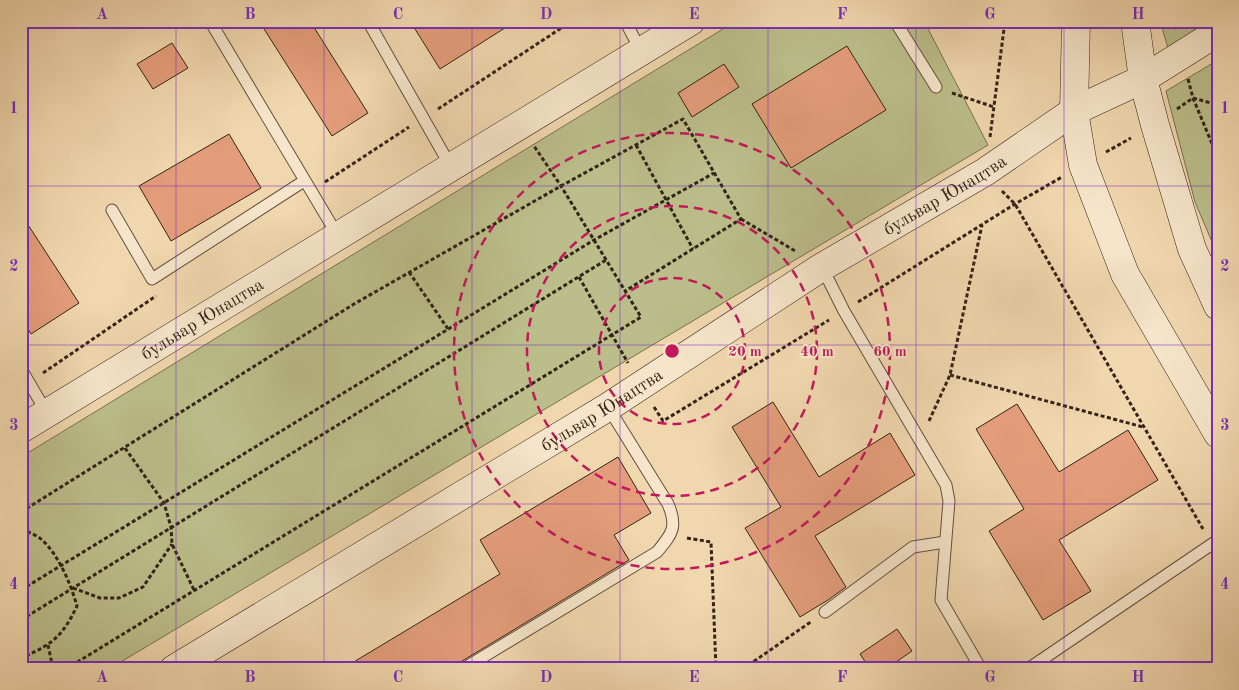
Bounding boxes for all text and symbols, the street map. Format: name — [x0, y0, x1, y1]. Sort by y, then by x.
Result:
text: A — [96, 7, 108, 23]
text: B — [244, 7, 256, 23]
text: C — [393, 7, 403, 23]
text: D — [540, 7, 552, 23]
text: E — [688, 7, 700, 23]
text: F — [837, 7, 848, 23]
text: G — [984, 7, 996, 23]
text: H — [1131, 7, 1145, 23]
text: 1 — [9, 101, 19, 117]
text: 1 — [1220, 101, 1230, 117]
street label: бульвар Юнацтва — [881, 152, 1010, 239]
text: 2 — [9, 259, 19, 275]
text: 2 — [1220, 259, 1230, 275]
street label: бульвар Юнацтва — [138, 276, 267, 364]
centre of rings — [663, 342, 681, 360]
text: 20 m — [728, 345, 762, 360]
text: 40 m — [800, 345, 834, 360]
text: 60 m — [873, 345, 907, 360]
street label: бульвар Юнацтва — [538, 366, 666, 455]
text: 3 — [9, 418, 19, 434]
text: 3 — [1220, 418, 1230, 434]
text: 4 — [9, 577, 19, 593]
text: 4 — [1220, 577, 1230, 593]
text: A — [96, 670, 108, 686]
text: B — [244, 670, 256, 686]
text: C — [393, 670, 403, 686]
text: D — [540, 670, 552, 686]
text: E — [688, 670, 700, 686]
text: F — [837, 670, 848, 686]
text: G — [984, 670, 996, 686]
text: H — [1131, 670, 1145, 686]

